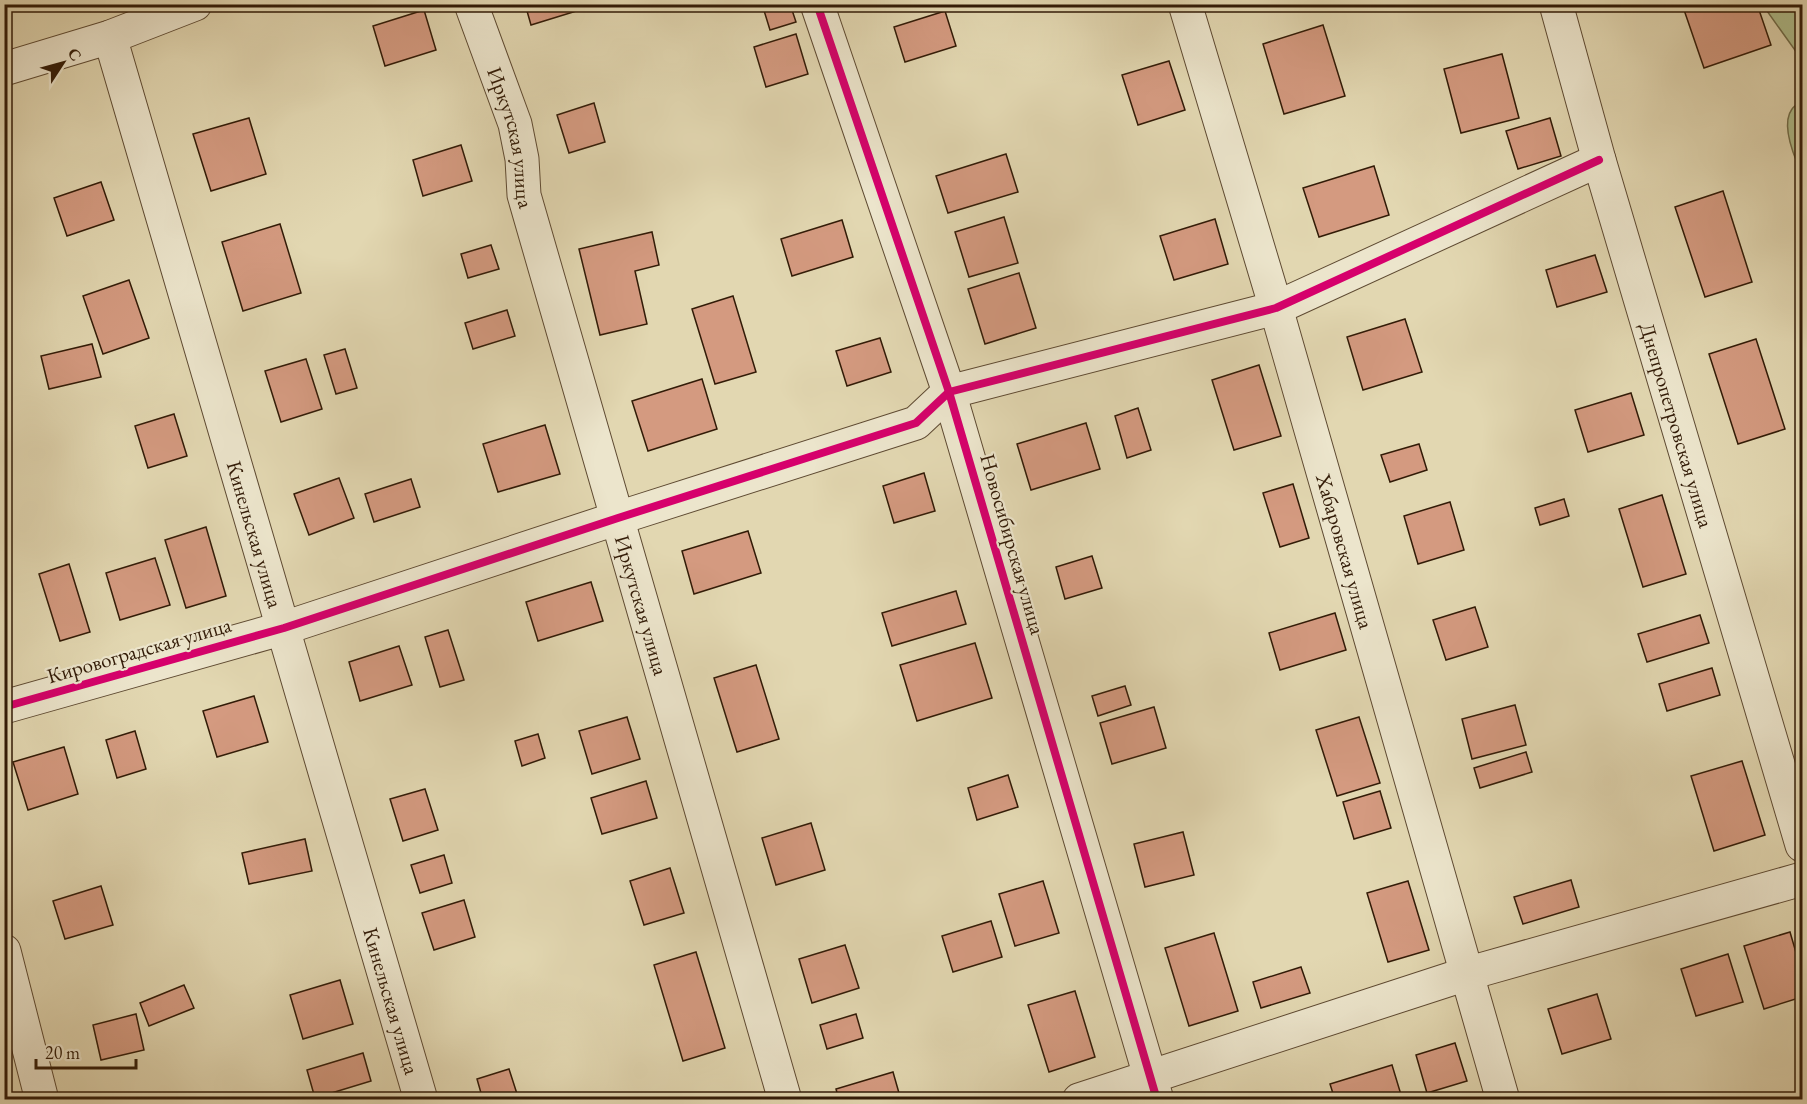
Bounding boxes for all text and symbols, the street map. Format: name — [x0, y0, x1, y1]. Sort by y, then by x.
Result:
north arrow — [33, 33, 93, 93]
text: С — [63, 44, 87, 65]
street label: Иркутская улица — [482, 63, 541, 212]
street label: Днепропетровская улица — [1634, 319, 1721, 531]
street label: Новосибирская улица — [974, 450, 1052, 638]
street label: Кинельская улица — [221, 458, 290, 611]
street label: Хабаровская улица — [1310, 469, 1381, 632]
street label: Иркутская улица — [609, 531, 675, 679]
street label: Кировоградская улица — [44, 611, 235, 689]
street label: Кинельская улица — [358, 924, 426, 1078]
scale bar — [36, 1032, 136, 1070]
text: 20 m — [45, 1041, 80, 1064]

